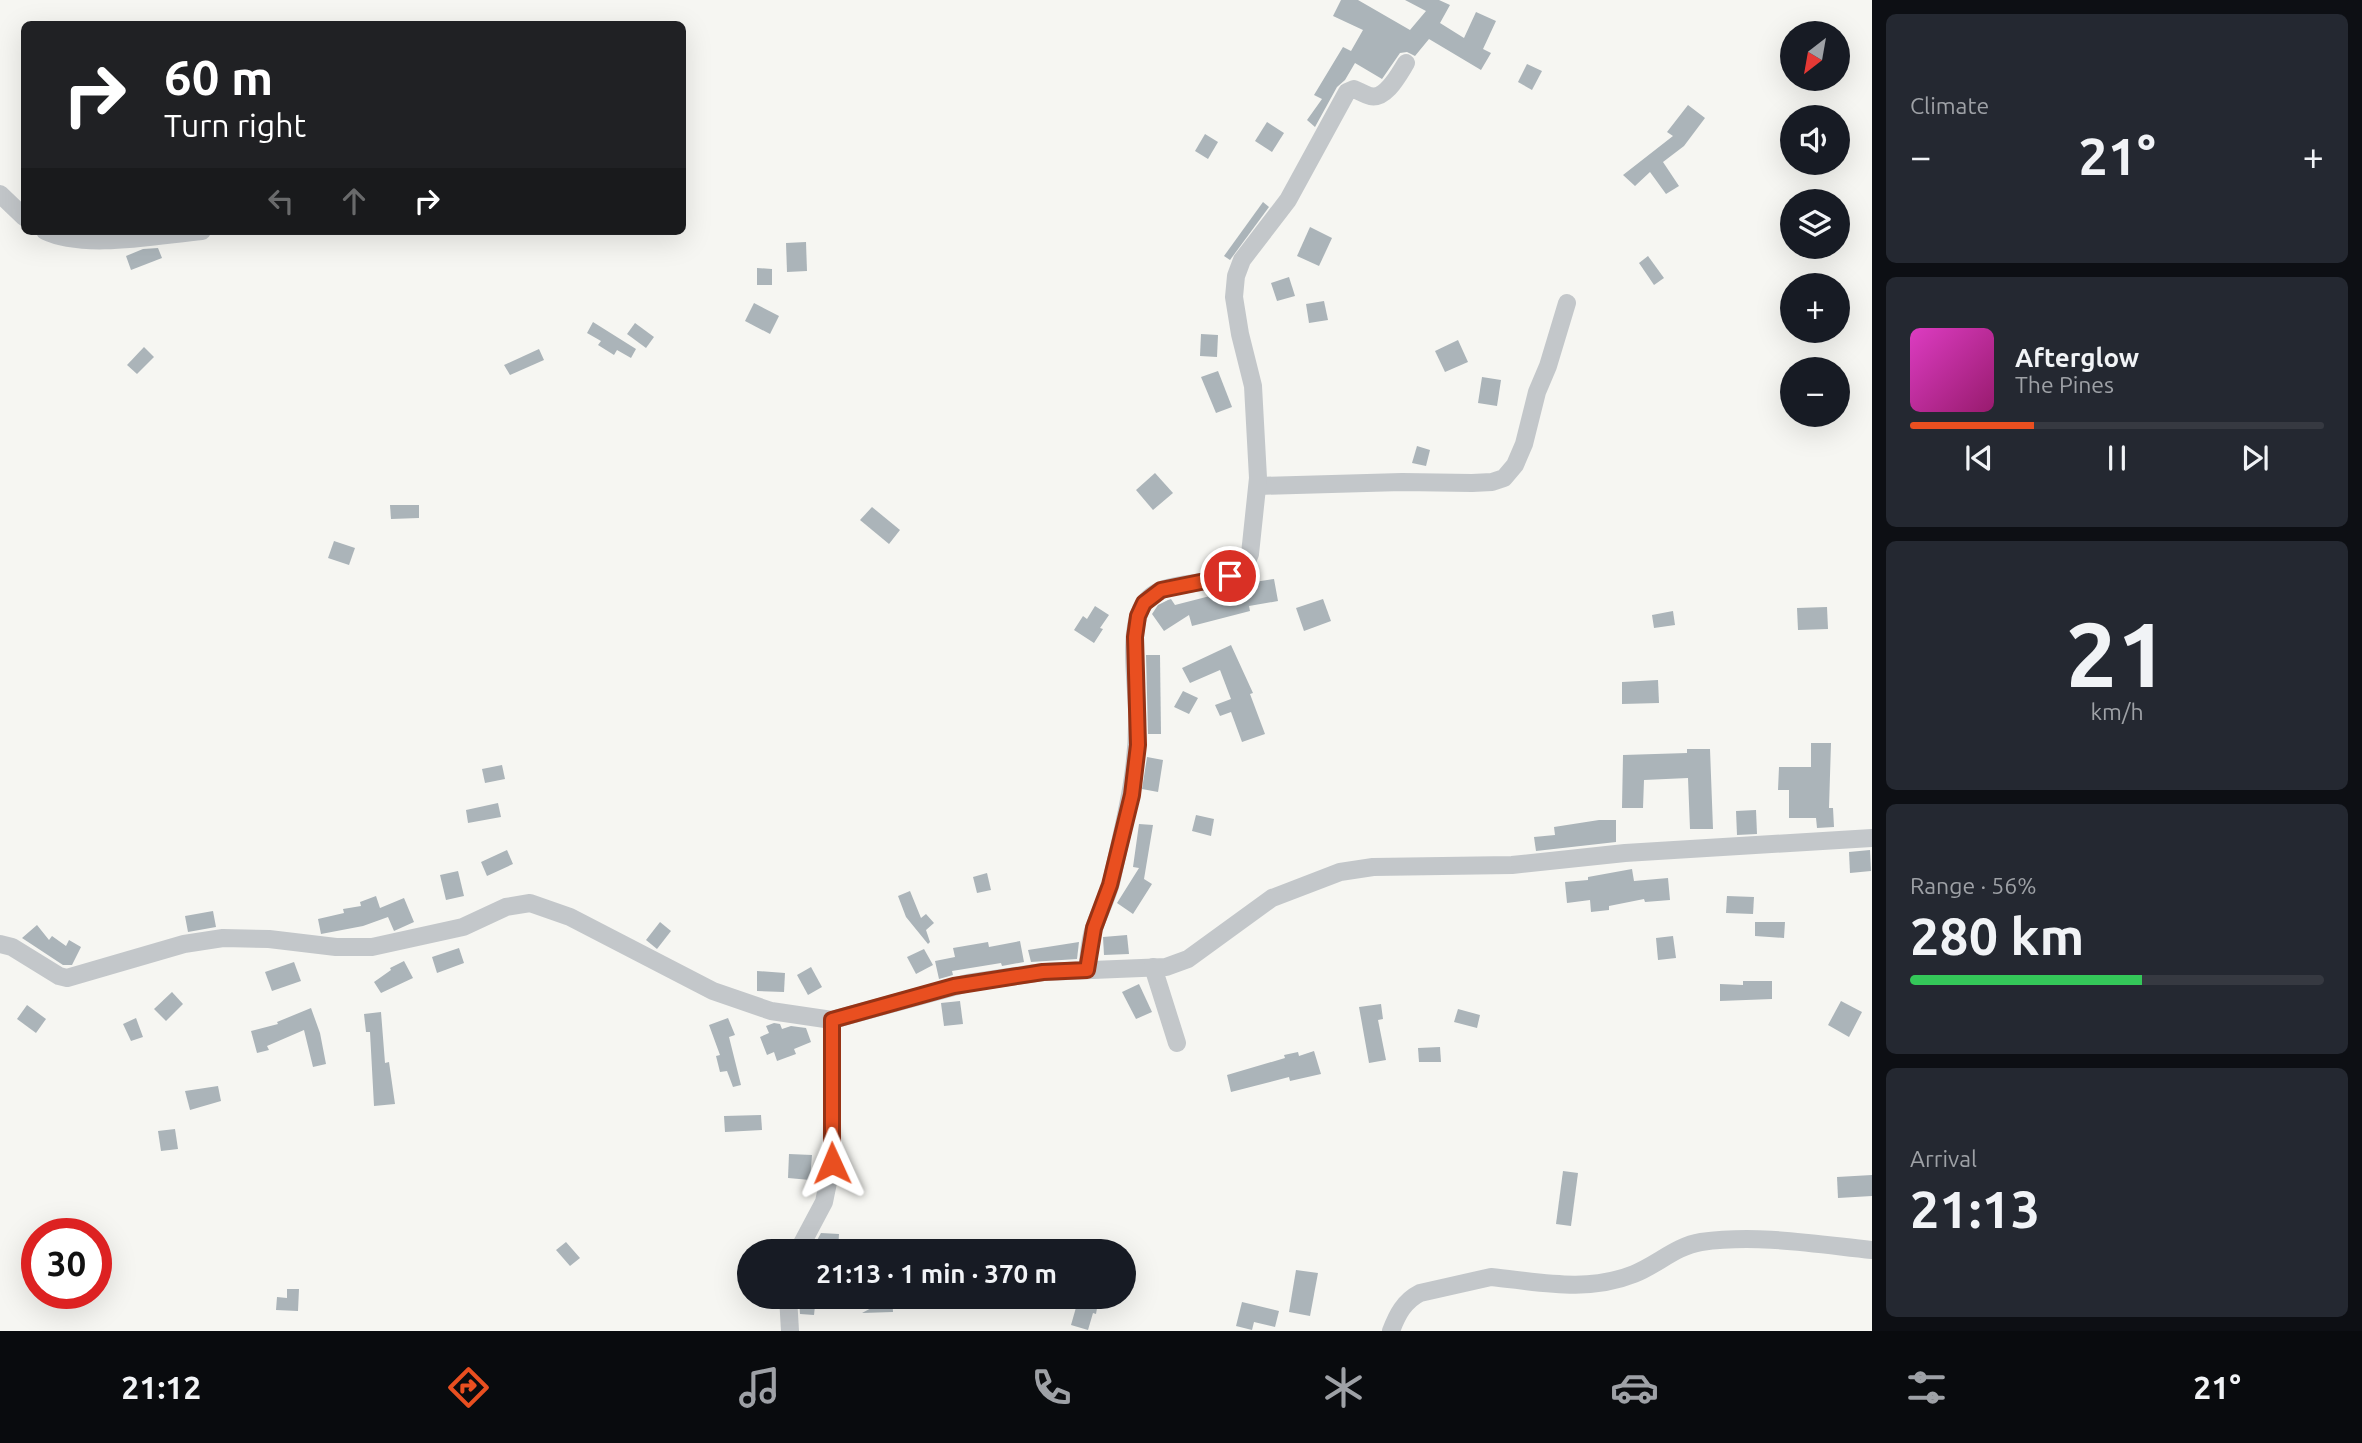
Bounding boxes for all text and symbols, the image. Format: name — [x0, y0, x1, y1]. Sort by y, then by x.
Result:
north arrow — [1780, 21, 1850, 91]
map controls — [1780, 21, 1850, 427]
icon: right — [49, 49, 140, 140]
text: 60 m — [164, 49, 273, 104]
text: Climate — [1910, 93, 1989, 118]
button: sound — [1780, 105, 1850, 175]
text: Turn right — [164, 107, 306, 143]
text: 21° — [2078, 127, 2156, 185]
text: − — [1910, 135, 1931, 177]
text: + — [2303, 135, 2324, 177]
icon: left — [262, 182, 300, 220]
icon: ahead — [335, 182, 373, 220]
icon: right — [408, 182, 446, 220]
button: layers — [1780, 189, 1850, 259]
button: + — [1780, 273, 1850, 343]
text: Afterglow — [2015, 343, 2139, 372]
button: − — [1780, 357, 1850, 427]
text: The Pines — [2015, 372, 2114, 397]
icon: previous — [1960, 439, 1998, 477]
icon: pause — [2098, 439, 2136, 477]
icon: next — [2236, 439, 2274, 477]
pin — [1200, 546, 1260, 606]
icon: arrive — [1211, 557, 1249, 595]
text: 21 — [2066, 602, 2168, 704]
text: km/h — [2090, 699, 2144, 724]
text: Range · 56% — [1910, 873, 2037, 898]
text: 280 km — [1910, 907, 2084, 965]
position arrow — [795, 1126, 869, 1200]
text: Arrival — [1910, 1146, 1977, 1171]
text: 21:13 — [1910, 1180, 2040, 1238]
speed limit sign: 30 — [21, 1218, 112, 1309]
text: 21:13 · 1 min · 370 m — [816, 1259, 1057, 1288]
icon: directions — [444, 1363, 493, 1412]
icon: music — [735, 1363, 784, 1412]
icon: phone — [1027, 1363, 1076, 1412]
icon: climate — [1319, 1363, 1368, 1412]
icon: car — [1610, 1363, 1659, 1412]
icon: filters — [1902, 1363, 1951, 1412]
text: 21:12 — [121, 1369, 201, 1405]
text: 21° — [2193, 1369, 2241, 1405]

